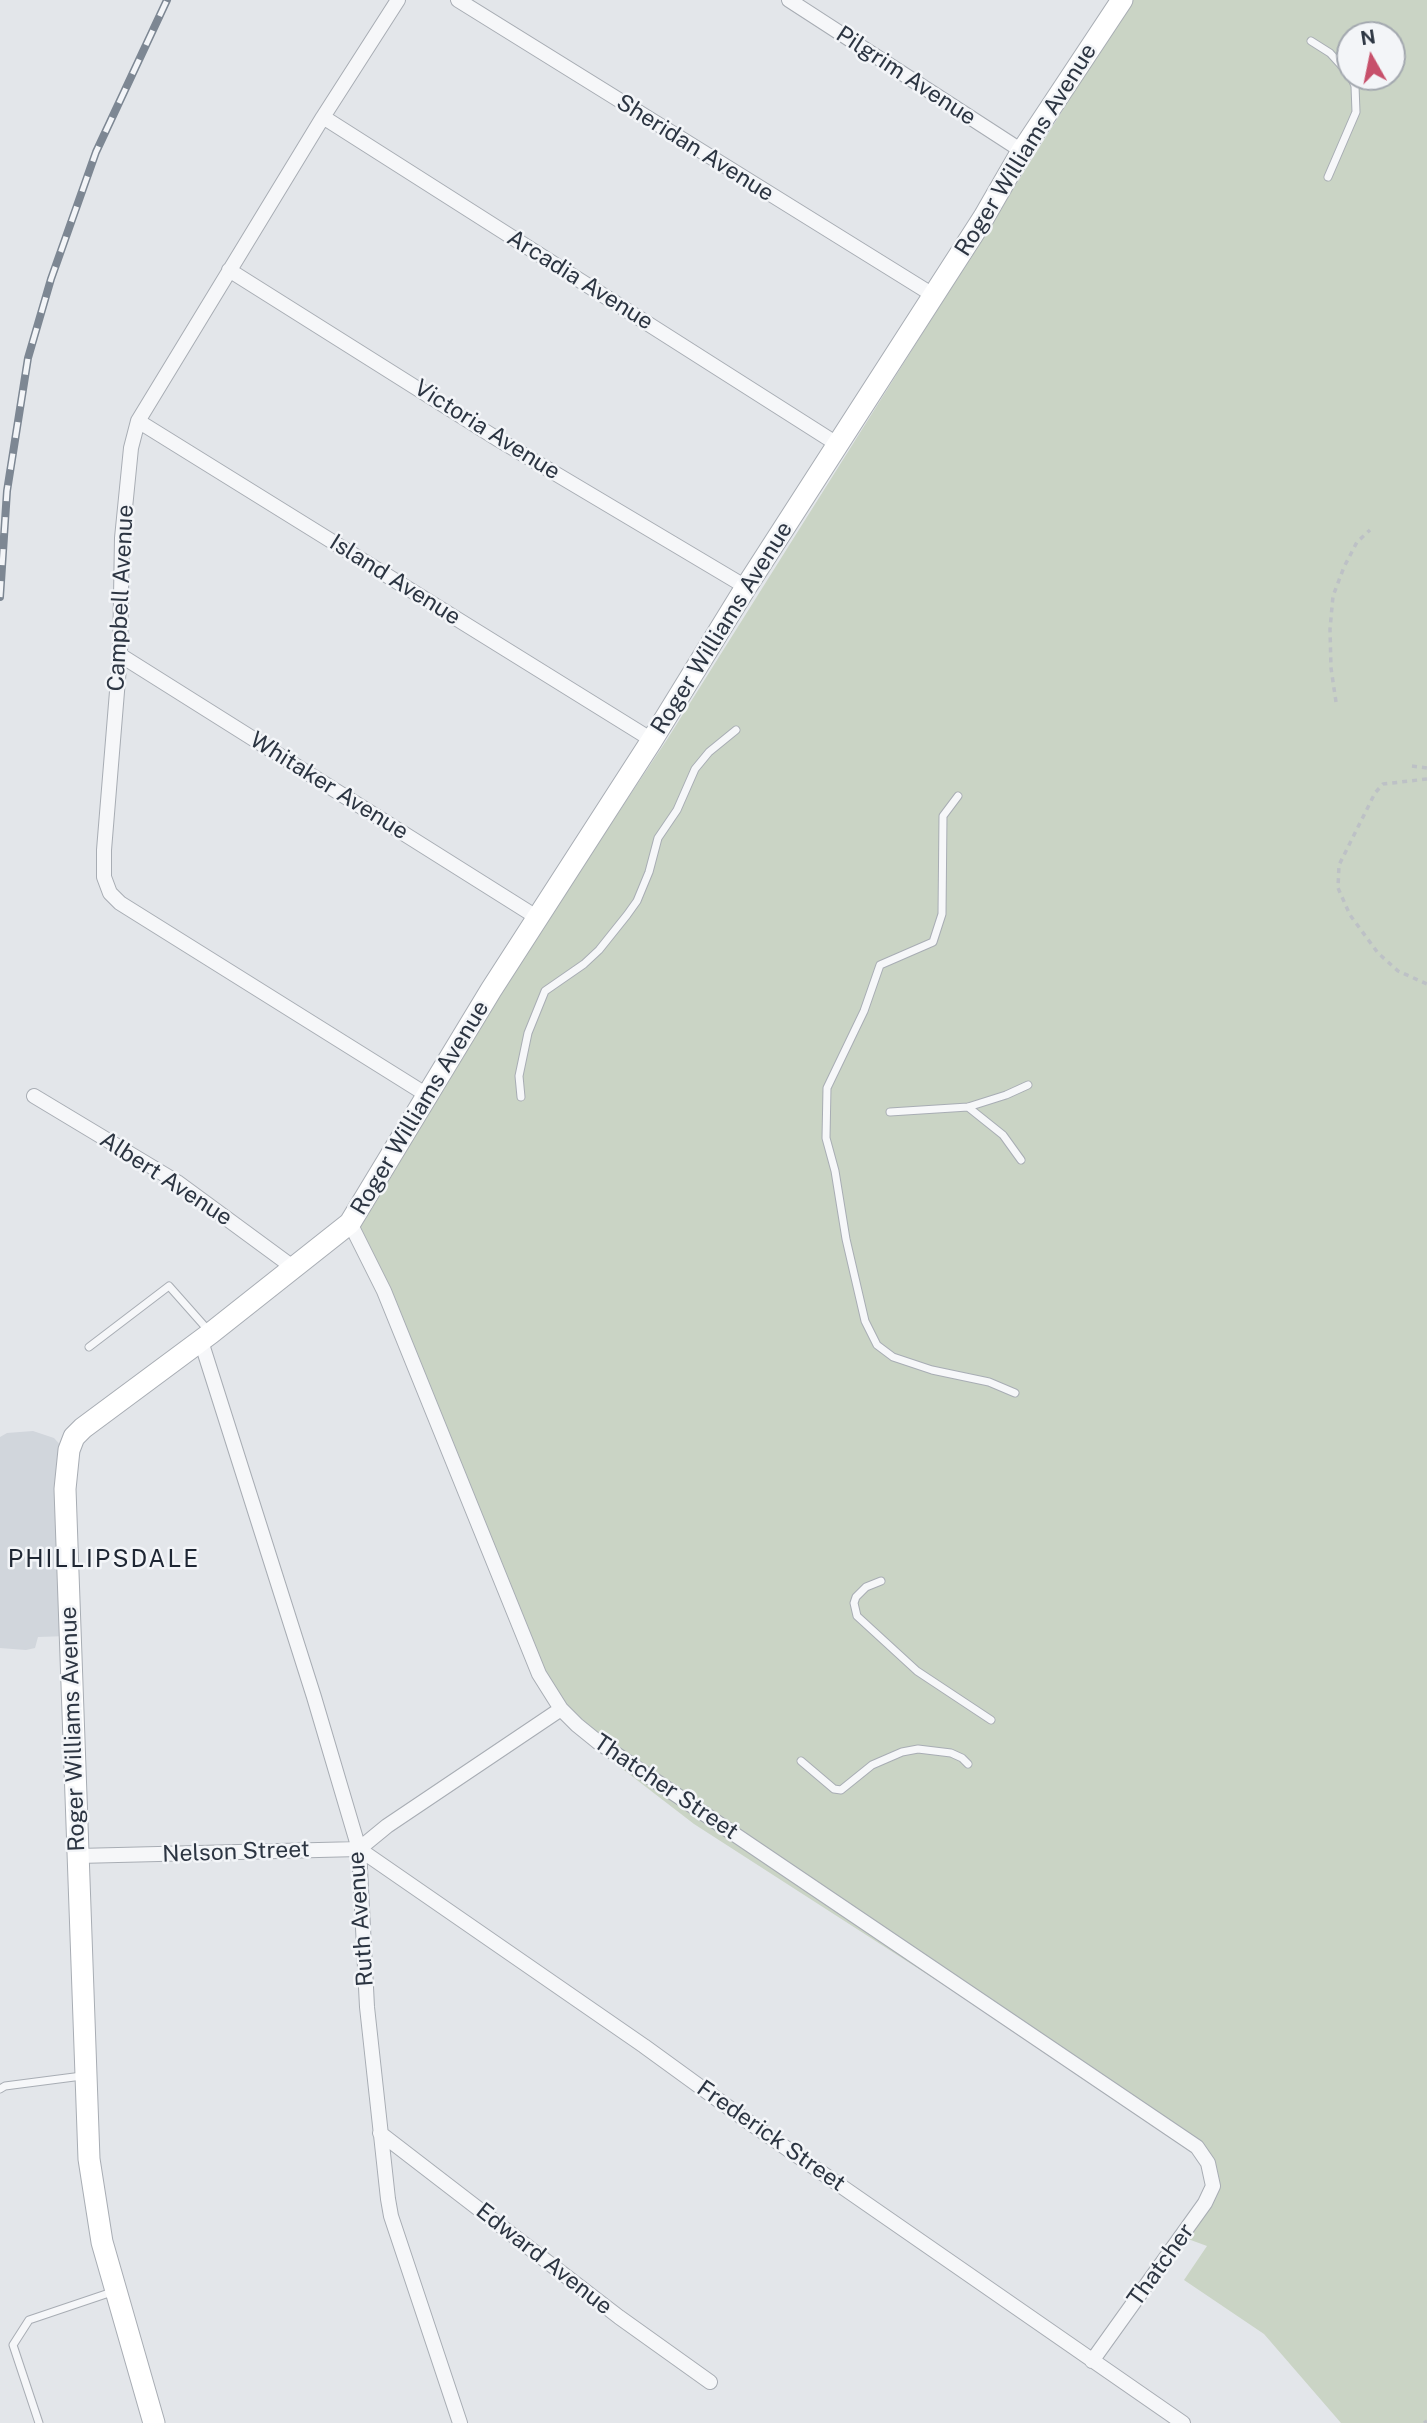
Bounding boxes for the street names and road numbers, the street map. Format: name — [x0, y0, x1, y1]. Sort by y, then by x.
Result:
street label: Pilgrim Avenue — [831, 20, 981, 132]
street label: Roger Williams Avenue — [949, 39, 1103, 261]
street label: Sheridan Avenue — [611, 88, 779, 208]
street label: Arcadia Avenue — [502, 224, 658, 336]
street label: Victoria Avenue — [409, 374, 565, 486]
street label: Campbell Avenue — [102, 504, 140, 692]
street label: Roger Williams Avenue — [645, 517, 799, 739]
street label: Island Avenue — [324, 529, 466, 631]
street label: Whitaker Avenue — [245, 726, 413, 846]
street label: Roger Williams Avenue — [345, 996, 495, 1220]
street label: Albert Avenue — [95, 1126, 237, 1232]
street label: Roger Williams Avenue — [55, 1606, 91, 1852]
street label: Thatcher Street — [589, 1729, 743, 1845]
street label: Nelson Street — [162, 1836, 310, 1868]
street label: Ruth Avenue — [343, 1850, 379, 1988]
street label: Frederick Street — [691, 2075, 851, 2197]
street label: Edward Avenue — [470, 2197, 618, 2321]
street label: Thatcher — [1122, 2218, 1200, 2312]

